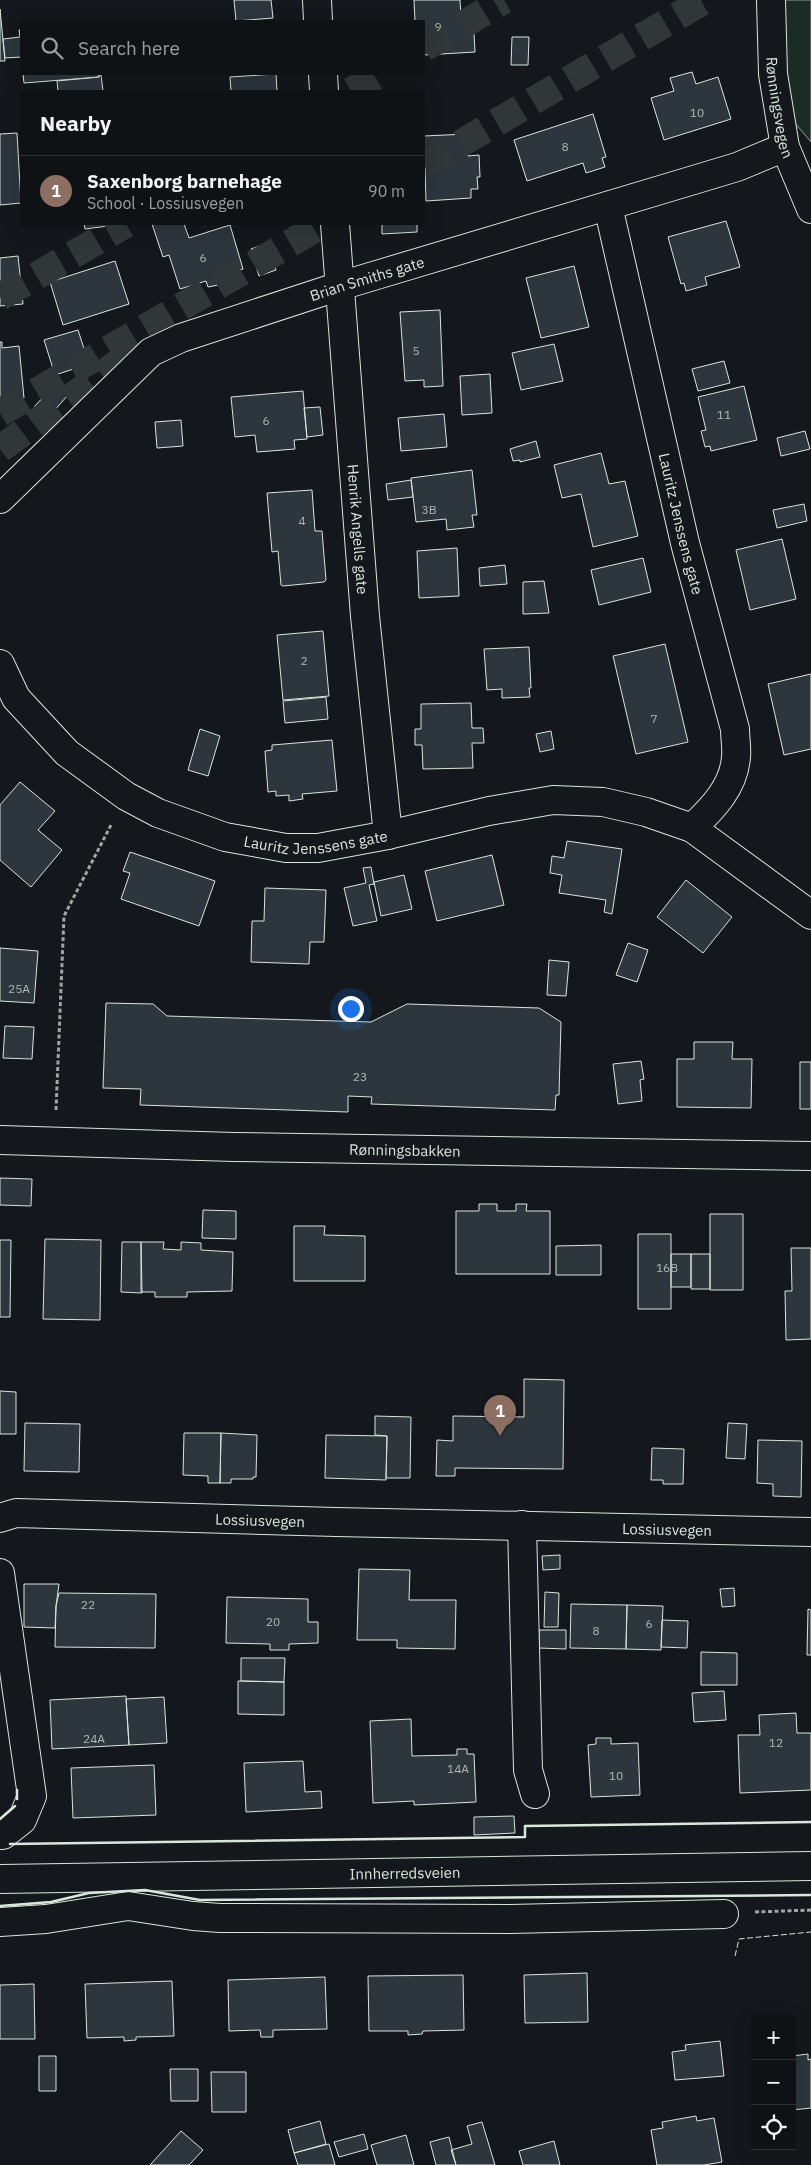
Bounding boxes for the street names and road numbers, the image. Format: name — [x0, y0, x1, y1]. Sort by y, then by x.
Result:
street label: Rønningsvegen — [763, 56, 798, 161]
street label: Brian Smiths gate — [307, 252, 426, 305]
street label: Lauritz Jenssens gate — [655, 451, 708, 597]
street label: Henrik Angells gate — [344, 463, 373, 595]
street label: Lauritz Jenssens gate — [242, 826, 389, 858]
street label: Rønningsbakken — [349, 1139, 461, 1160]
street label: Lossiusvegen — [215, 1509, 305, 1531]
street label: Lossiusvegen — [622, 1519, 712, 1539]
street label: Innherredsveien — [349, 1862, 461, 1883]

